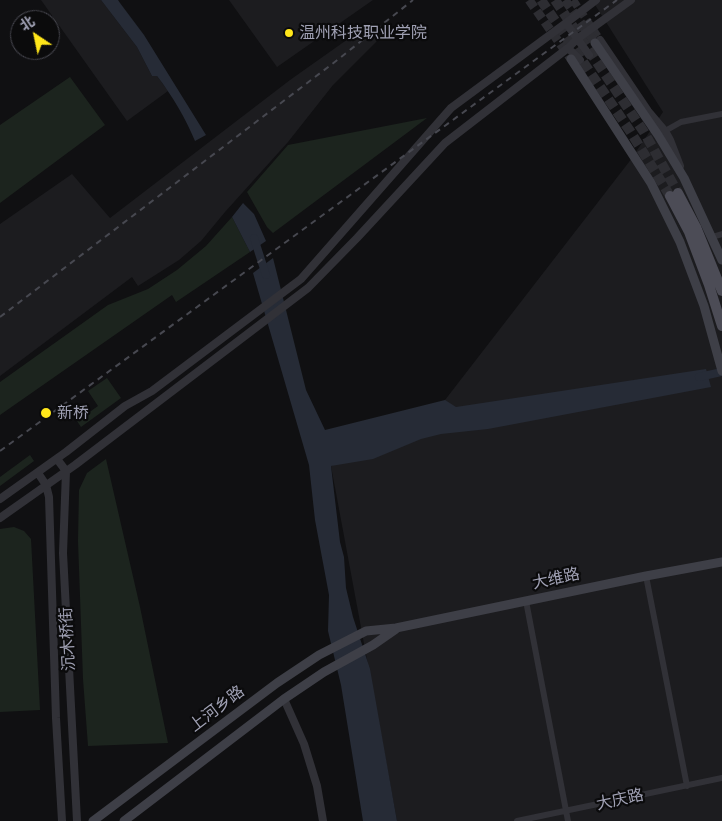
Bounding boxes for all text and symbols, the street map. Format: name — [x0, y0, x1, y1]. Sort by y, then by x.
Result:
north arrow — [10, 10, 60, 60]
text: 北 — [16, 11, 38, 35]
place label: 温州科技职业学院 — [299, 23, 427, 43]
marker: 温州科技职业学院 — [283, 27, 295, 39]
place label: 新桥 — [57, 403, 89, 423]
marker: 新桥 — [39, 406, 53, 420]
street label: 大维路 — [531, 565, 581, 593]
street label: 沉木桥街 — [57, 607, 79, 671]
street label: 上河乡路 — [186, 682, 248, 736]
street label: 大庆路 — [595, 786, 645, 814]

